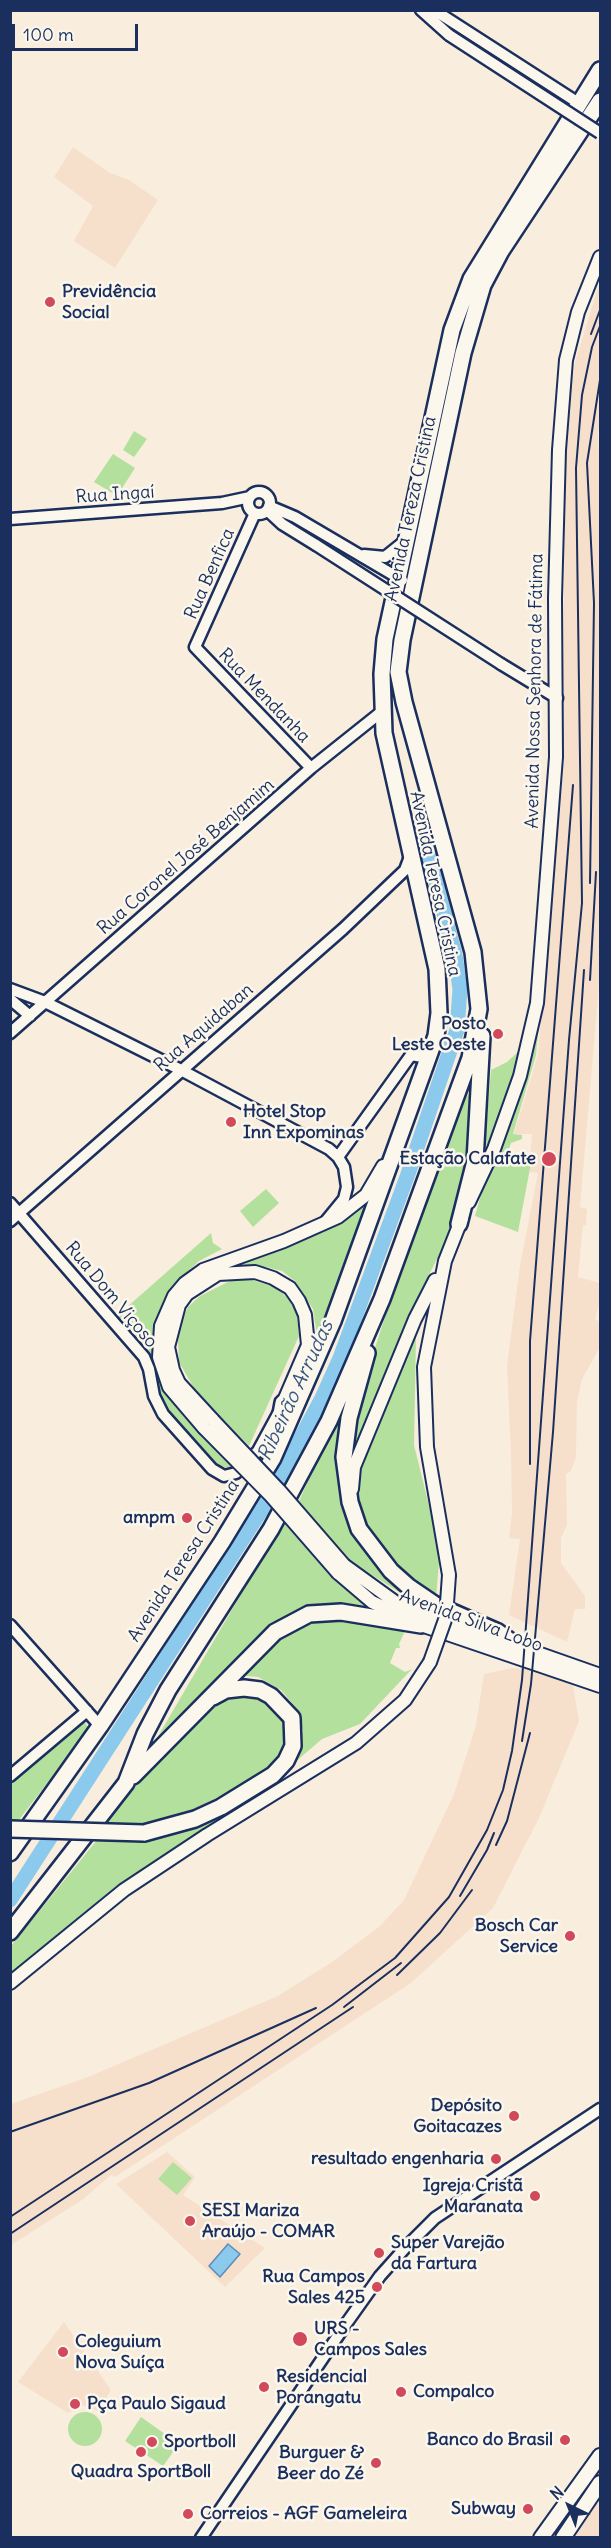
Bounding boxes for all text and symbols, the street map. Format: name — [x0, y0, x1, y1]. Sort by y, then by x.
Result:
scale bar — [15, 12, 141, 50]
text: 100 m — [23, 23, 74, 46]
place label: Previdência Social — [62, 281, 156, 324]
marker: Previdência Social — [43, 295, 57, 309]
street label: Avenida Tereza Cristina — [381, 414, 441, 604]
street label: Rua Ingaí — [75, 481, 155, 509]
street label: Rua Benfica — [180, 525, 240, 623]
street label: Avenida Nossa Senhora de Fátima — [522, 553, 548, 829]
street label: Rua Mendanha — [214, 644, 314, 748]
street label: Rua Coronel José Benjamim — [93, 774, 279, 940]
street label: Avenida Teresa Cristina — [405, 789, 465, 979]
street label: Rua Aquidaban — [150, 979, 258, 1077]
place label: Posto Leste Oeste — [392, 1013, 486, 1056]
marker: Posto Leste Oeste — [491, 1027, 505, 1041]
place label: Hotel Stop Inn Expominas — [243, 1101, 364, 1144]
marker: Hotel Stop Inn Expominas — [224, 1115, 238, 1129]
place label: Estação Calafate — [400, 1148, 536, 1170]
marker: Estação Calafate — [540, 1150, 558, 1168]
street label: Rua Dom Viçoso — [60, 1238, 162, 1352]
water label: Ribeirão Arrudas — [253, 1317, 339, 1465]
street label: Avenida Teresa Cristina — [124, 1476, 244, 1646]
place label: ampm — [123, 1507, 175, 1529]
marker: ampm — [180, 1511, 194, 1525]
street label: Avenida Silva Lobo — [397, 1585, 545, 1657]
place label: Bosch Car Service — [475, 1915, 558, 1958]
marker: Bosch Car Service — [563, 1929, 577, 1943]
place label: Depósito Goitacazes — [413, 2095, 502, 2138]
marker: Depósito Goitacazes — [507, 2109, 521, 2123]
place label: resultado engenharia — [311, 2148, 484, 2170]
marker: resultado engenharia — [489, 2152, 503, 2166]
place label: Igreja Cristã Maranata — [423, 2175, 523, 2218]
marker: Igreja Cristã Maranata — [528, 2189, 542, 2203]
place label: SESI Mariza Araújo - COMAR — [202, 2200, 335, 2242]
marker: SESI Mariza Araújo - COMAR — [183, 2214, 197, 2228]
place label: Super Varejão da Fartura — [391, 2232, 505, 2274]
marker: Super Varejão da Fartura — [372, 2246, 386, 2260]
place label: Rua Campos Sales 425 — [262, 2266, 365, 2308]
marker: Rua Campos Sales 425 — [370, 2280, 384, 2294]
place label: URS - Campos Sales — [314, 2318, 427, 2360]
marker: URS - Campos Sales — [291, 2330, 309, 2348]
place label: Coleguium Nova Suíça — [75, 2331, 164, 2374]
marker: Coleguium Nova Suíça — [56, 2345, 70, 2359]
place label: Residencial Porangatu — [276, 2366, 367, 2408]
marker: Residencial Porangatu — [257, 2380, 271, 2394]
place label: Compalco — [413, 2381, 494, 2403]
marker: Compalco — [394, 2385, 408, 2399]
place label: Pça Paulo Sigaud — [87, 2393, 226, 2415]
marker: Pça Paulo Sigaud — [68, 2397, 82, 2411]
place label: Banco do Brasil — [427, 2429, 553, 2451]
place label: Sportboll — [164, 2431, 236, 2453]
marker: Banco do Brasil — [558, 2433, 572, 2447]
marker: Sportboll — [145, 2435, 159, 2449]
place label: Burguer & Beer do Zé — [277, 2442, 364, 2484]
marker: Quadra SportBoll — [134, 2445, 148, 2459]
marker: Burguer & Beer do Zé — [369, 2456, 383, 2470]
place label: Quadra SportBoll — [71, 2461, 211, 2483]
north arrow — [539, 2476, 599, 2536]
text: N — [546, 2482, 568, 2504]
place label: Subway — [451, 2498, 516, 2520]
marker: Subway — [521, 2502, 535, 2516]
place label: Correios - AGF Gameleira — [200, 2503, 407, 2525]
marker: Correios - AGF Gameleira — [181, 2507, 195, 2521]

